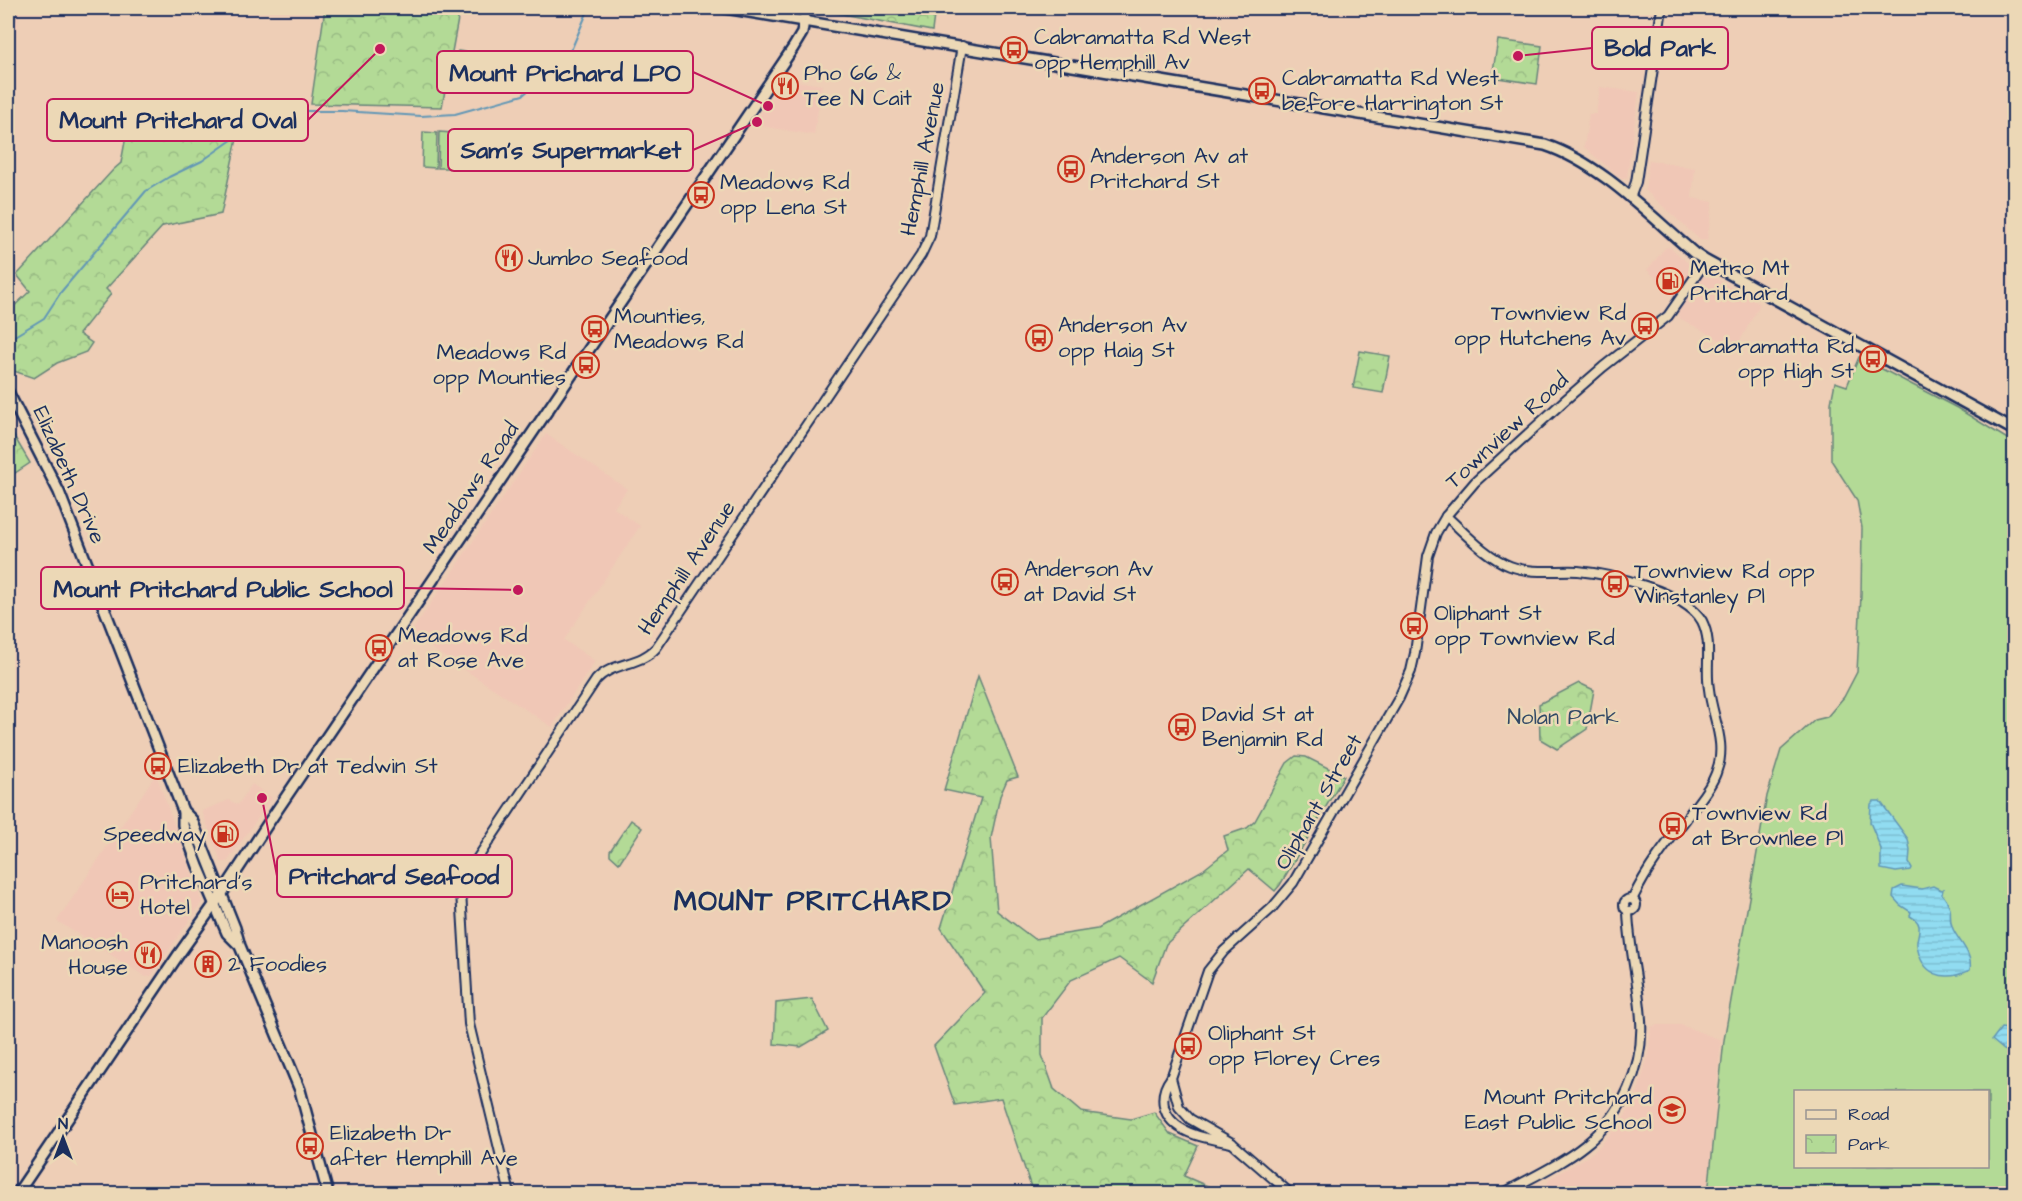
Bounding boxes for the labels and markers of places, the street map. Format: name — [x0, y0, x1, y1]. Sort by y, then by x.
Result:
place label: Cabramatta Rd West opp Hemphill Av — [1034, 22, 1251, 78]
callout: Bold Park — [1592, 27, 1728, 69]
bus stop icon: Cabramatta Rd West opp Hemphill Av — [999, 35, 1029, 65]
callout: Mount Prichard LPO — [437, 51, 693, 93]
place label: Pho 66 & Tee N Cait — [804, 58, 912, 114]
place label: Cabramatta Rd West before Harrington St — [1282, 63, 1503, 120]
restaurant icon: Pho 66 & Tee N Cait — [770, 71, 800, 101]
bus stop icon: Cabramatta Rd West before Harrington St — [1247, 76, 1277, 106]
callout: Mount Pritchard Oval — [47, 99, 308, 141]
callout: Sam's Supermarket — [448, 129, 693, 171]
place label: Anderson Av at Pritchard St — [1090, 141, 1248, 197]
bus stop icon: Anderson Av at Pritchard St — [1056, 154, 1086, 184]
place label: Meadows Rd opp Lena St — [720, 167, 850, 223]
bus stop icon: Meadows Rd opp Lena St — [686, 180, 716, 210]
restaurant icon: Jumbo Seafood — [494, 243, 524, 273]
place label: Jumbo Seafood — [528, 243, 688, 274]
place label: Metro Mt Pritchard — [1690, 253, 1790, 309]
fuel station icon: Metro Mt Pritchard — [1655, 266, 1685, 296]
place label: Townview Rd opp Hutchens Av — [1454, 298, 1627, 354]
place label: Mounties, Meadows Rd — [614, 301, 744, 357]
place label: Anderson Av opp Haig St — [1058, 310, 1188, 367]
bus stop icon: Townview Rd opp Hutchens Av — [1630, 311, 1660, 341]
bus stop icon: Mounties, Meadows Rd — [580, 314, 610, 344]
bus stop icon: Anderson Av opp Haig St — [1024, 323, 1054, 353]
place label: Cabramatta Rd opp High St — [1698, 331, 1854, 388]
place label: Meadows Rd opp Mounties — [432, 337, 566, 393]
bus stop icon: Cabramatta Rd opp High St — [1858, 344, 1888, 374]
bus stop icon: Meadows Rd opp Mounties — [571, 350, 601, 380]
place label: Anderson Av at David St — [1024, 554, 1154, 610]
place label: Townview Rd opp Winstanley Pl — [1634, 556, 1815, 613]
callout: Mount Pritchard Public School — [41, 567, 404, 609]
bus stop icon: Anderson Av at David St — [990, 567, 1020, 597]
bus stop icon: Townview Rd opp Winstanley Pl — [1600, 569, 1630, 599]
place label: Oliphant St opp Townview Rd — [1434, 598, 1615, 654]
bus stop icon: Oliphant St opp Townview Rd — [1399, 611, 1429, 641]
place label: Meadows Rd at Rose Ave — [398, 620, 528, 676]
bus stop icon: Meadows Rd at Rose Ave — [364, 633, 394, 663]
place label: David St at Benjamin Rd — [1202, 699, 1323, 755]
bus stop icon: David St at Benjamin Rd — [1167, 712, 1197, 742]
bus stop icon: Elizabeth Dr at Tedwin St — [143, 751, 173, 781]
place label: Elizabeth Dr at Tedwin St — [178, 751, 438, 782]
place label: Townview Rd at Brownlee Pl — [1692, 798, 1843, 854]
bus stop icon: Townview Rd at Brownlee Pl — [1658, 811, 1688, 841]
place label: Speedway — [103, 819, 206, 851]
fuel station icon: Speedway — [210, 819, 240, 849]
callout: Pritchard Seafood — [277, 855, 512, 897]
place label: Pritchard's Hotel — [140, 867, 252, 923]
hotel icon: Pritchard's Hotel — [105, 880, 135, 910]
place label: Manoosh House — [41, 927, 128, 983]
restaurant icon: Manoosh House — [133, 940, 163, 970]
building icon: 2 Foodies — [193, 949, 223, 979]
place label: 2 Foodies — [228, 949, 327, 980]
place label: Oliphant St opp Florey Cres — [1208, 1018, 1380, 1075]
bus stop icon: Oliphant St opp Florey Cres — [1173, 1031, 1203, 1061]
place label: Mount Pritchard East Public School — [1465, 1082, 1652, 1138]
school or university icon: Mount Pritchard East Public School — [1657, 1095, 1687, 1125]
place label: Elizabeth Dr after Hemphill Ave — [330, 1118, 518, 1174]
bus stop icon: Elizabeth Dr after Hemphill Ave — [295, 1131, 325, 1161]

